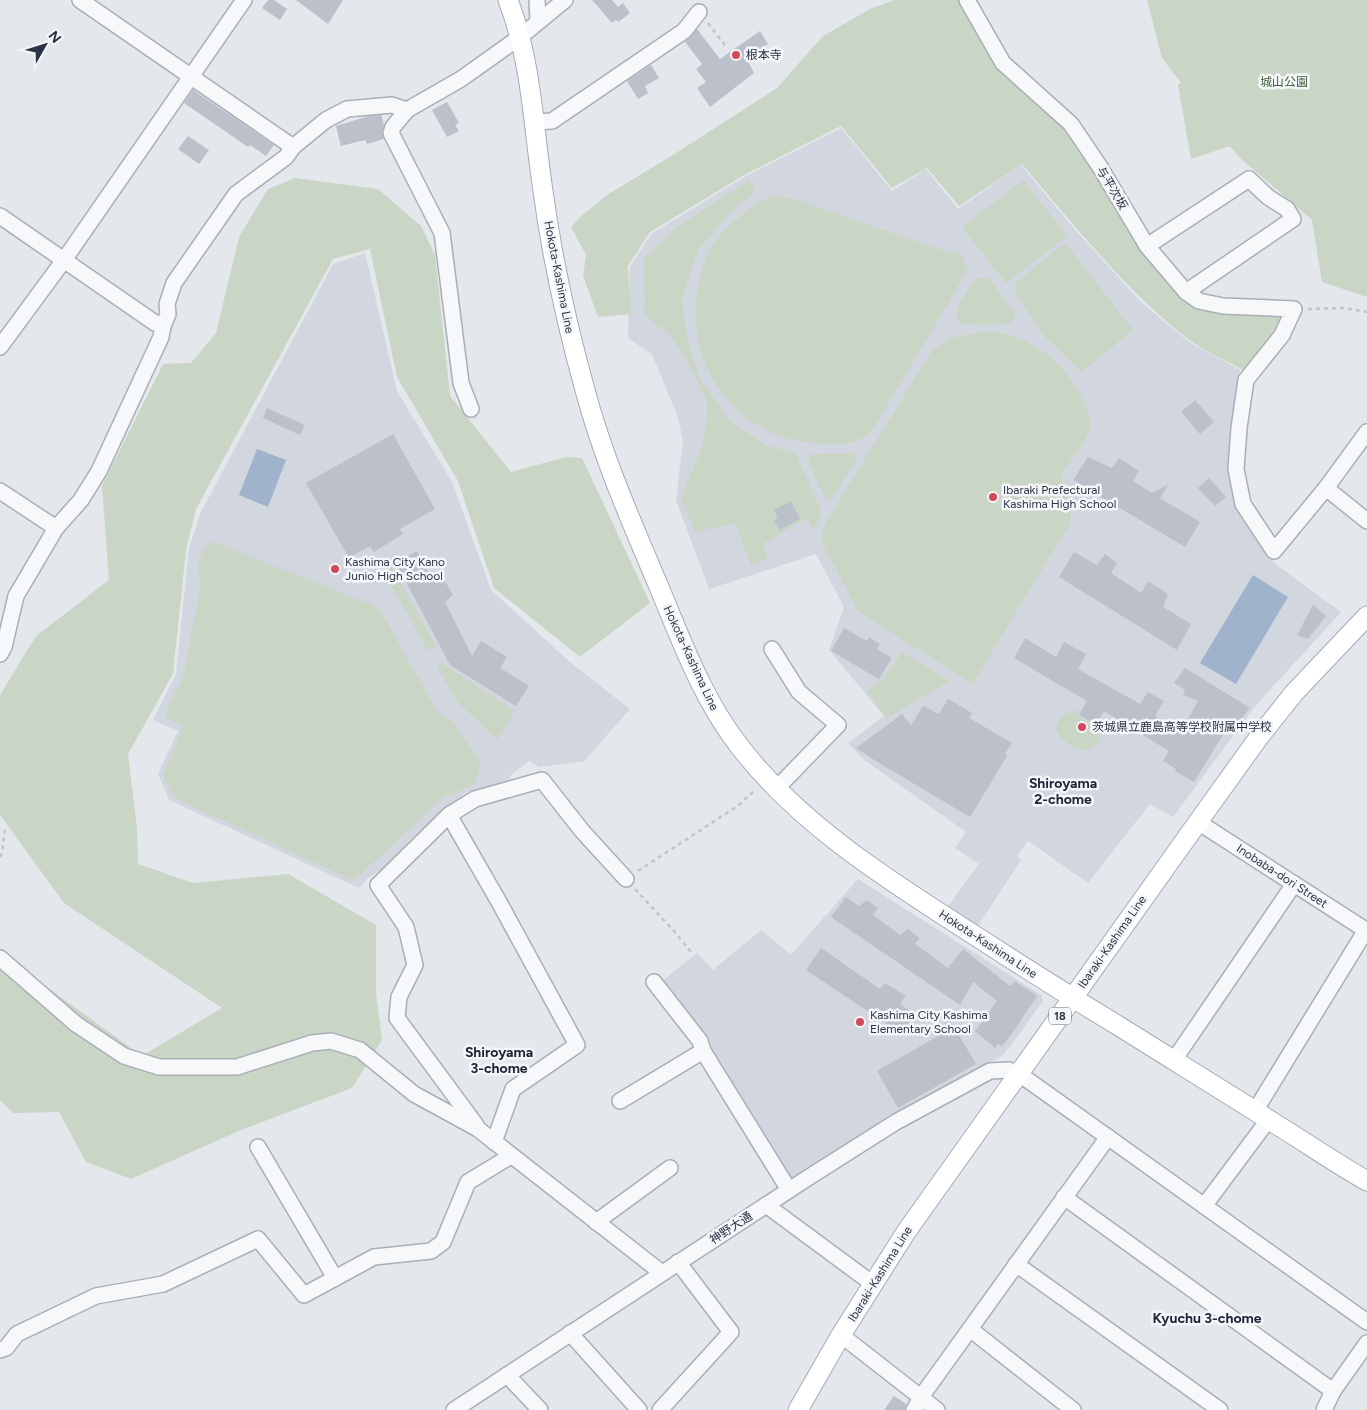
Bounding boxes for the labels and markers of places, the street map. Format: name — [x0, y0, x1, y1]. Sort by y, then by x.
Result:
place label: 根本寺 — [746, 48, 782, 62]
marker: 根本寺 — [730, 49, 742, 61]
place label: Ibaraki Prefectural Kashima High School — [1003, 483, 1116, 511]
marker: Ibaraki Prefectural Kashima High School — [987, 491, 999, 503]
place label: Kashima City Kano Junio High School — [345, 555, 445, 583]
marker: Kashima City Kano Junio High School — [329, 563, 341, 575]
place label: 茨城県立鹿島高等学校附属中学校 — [1092, 720, 1272, 734]
marker: 茨城県立鹿島高等学校附属中学校 — [1076, 721, 1088, 733]
place label: Kashima City Kashima Elementary School — [870, 1008, 988, 1036]
marker: Kashima City Kashima Elementary School — [854, 1016, 866, 1028]

